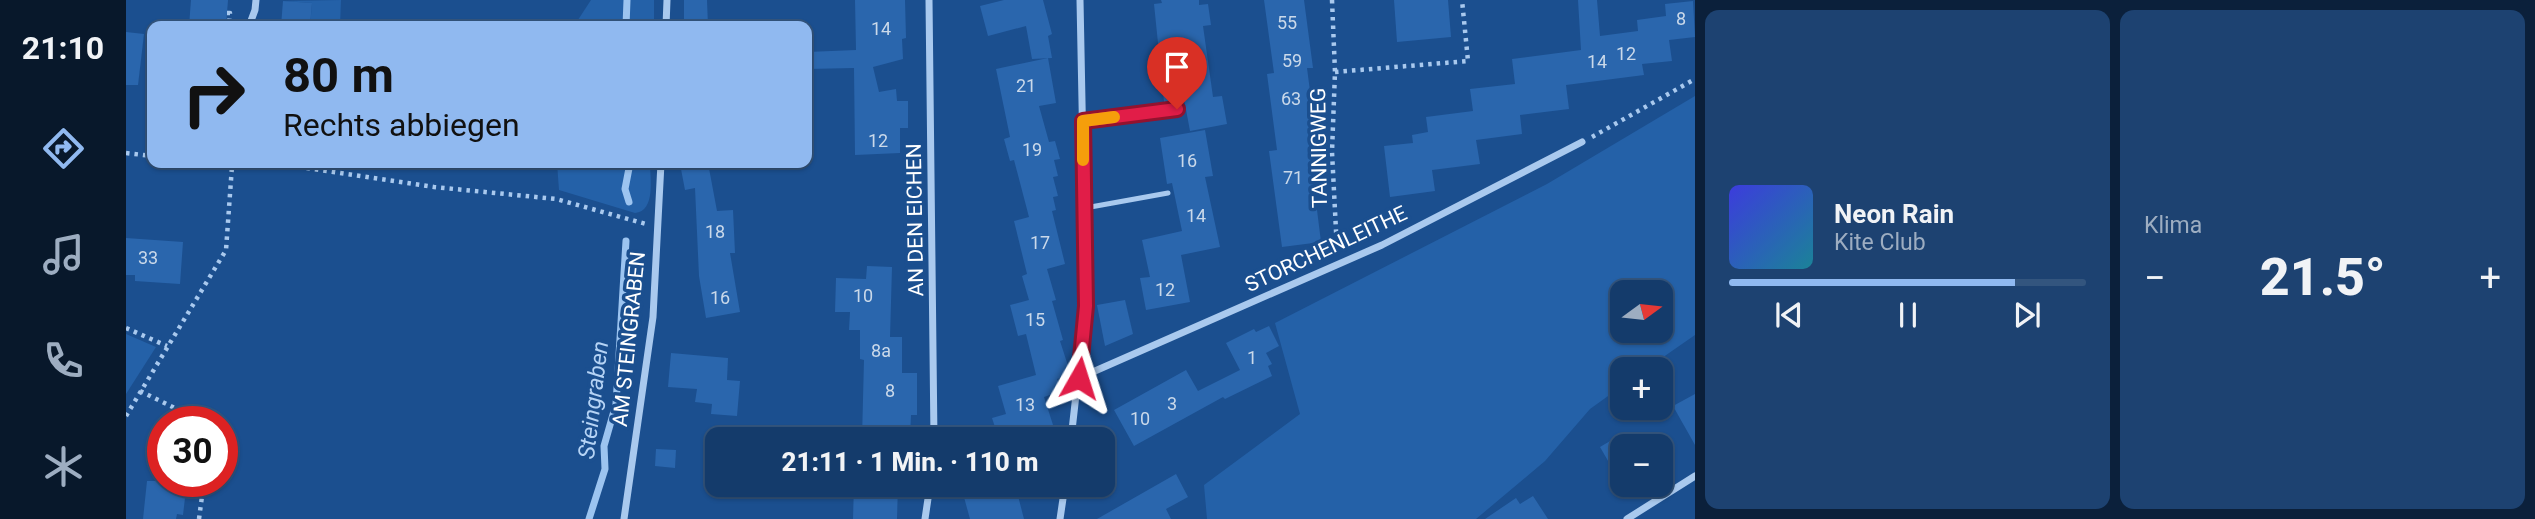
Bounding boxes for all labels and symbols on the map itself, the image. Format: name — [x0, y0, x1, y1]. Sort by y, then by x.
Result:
house number: 8 — [1676, 8, 1686, 29]
house number: 55 — [1277, 12, 1297, 33]
house number: 14 — [871, 18, 891, 39]
pin — [1147, 37, 1207, 109]
house number: 12 — [1616, 43, 1636, 64]
house number: 59 — [1282, 50, 1302, 71]
house number: 14 — [1587, 51, 1607, 72]
house number: 21 — [1016, 75, 1036, 96]
house number: 63 — [1281, 88, 1301, 109]
street label: TANNIGWEG — [1306, 88, 1332, 208]
house number: 12 — [868, 130, 888, 151]
house number: 19 — [1022, 139, 1042, 160]
street label: AN DEN EICHEN — [902, 143, 928, 297]
house number: 16 — [1177, 150, 1197, 171]
house number: 71 — [1283, 167, 1303, 188]
street label: STORCHENLEITHE — [1241, 201, 1411, 297]
house number: 14 — [1186, 205, 1206, 226]
house number: 18 — [705, 221, 725, 242]
house number: 17 — [1030, 232, 1050, 253]
house number: 33 — [138, 247, 158, 268]
street label: AM STEINGRABEN — [608, 250, 650, 428]
house number: 12 — [1155, 279, 1175, 300]
north arrow — [1610, 280, 1673, 343]
house number: 10 — [853, 285, 873, 306]
house number: 16 — [710, 287, 730, 308]
house number: 15 — [1025, 309, 1045, 330]
water label: Steingraben — [573, 340, 614, 461]
house number: 8a — [871, 340, 891, 361]
position arrow — [1042, 341, 1116, 415]
house number: 1 — [1247, 347, 1257, 368]
house number: 8 — [885, 380, 895, 401]
house number: 3 — [1167, 393, 1177, 414]
house number: 13 — [1015, 394, 1035, 415]
speed limit sign: 30 — [147, 406, 238, 497]
house number: 10 — [1130, 408, 1150, 429]

